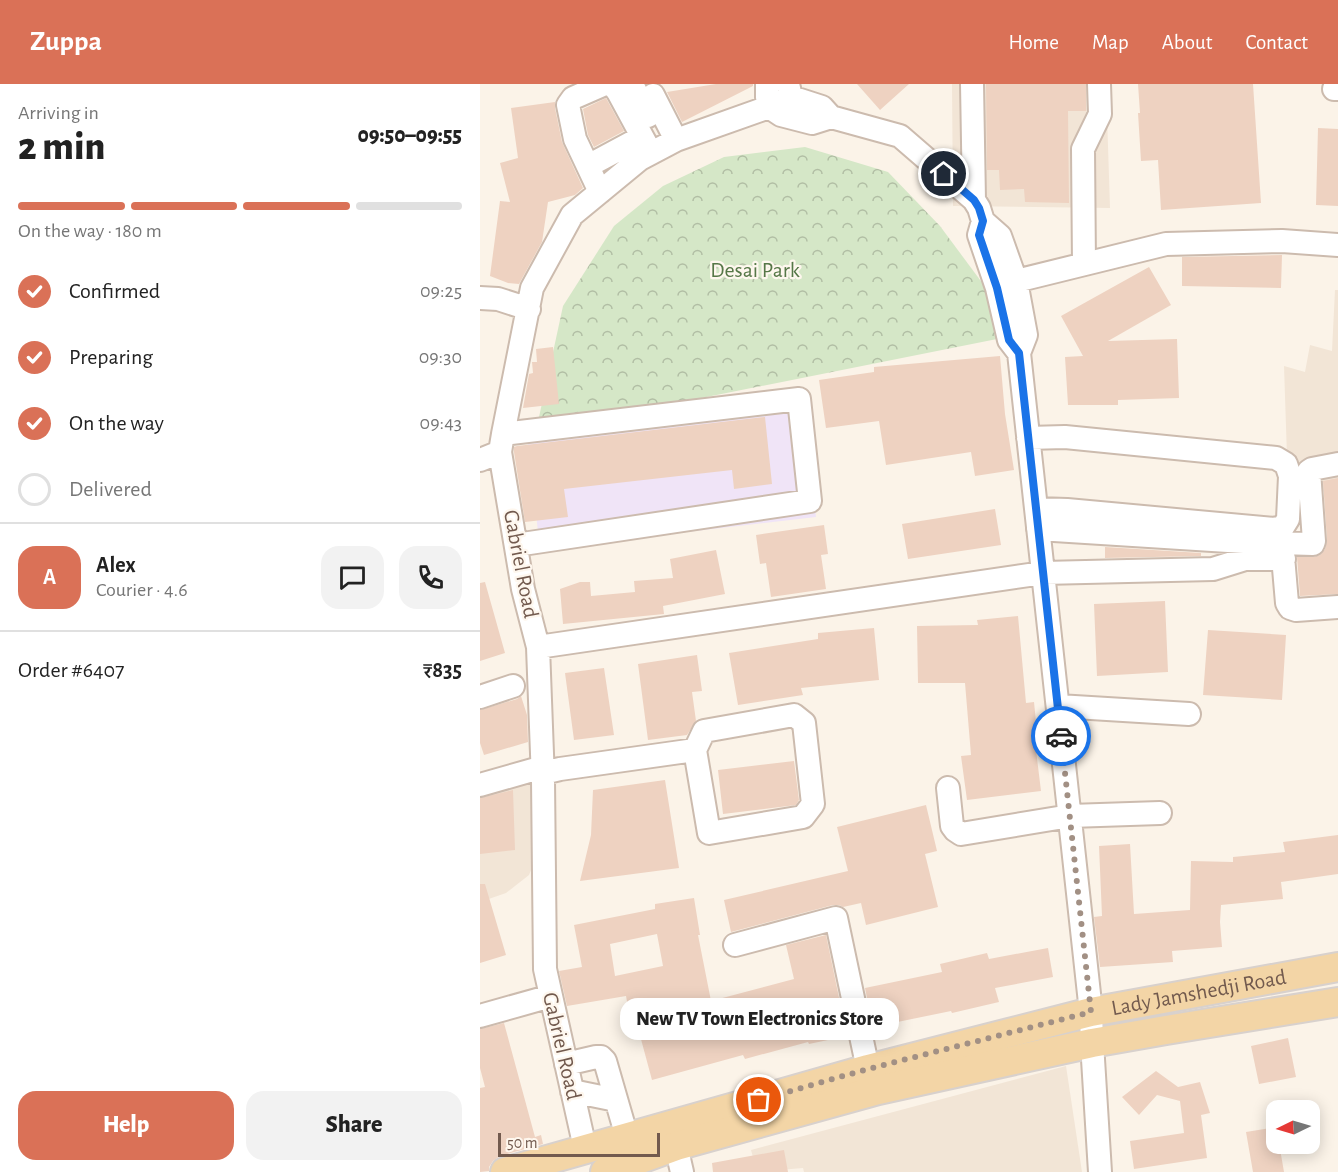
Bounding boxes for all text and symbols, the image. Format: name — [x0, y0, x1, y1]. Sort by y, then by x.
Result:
text: Zuppa — [30, 28, 102, 56]
text: Home — [1008, 32, 1059, 53]
text: Map — [1092, 32, 1129, 53]
text: About — [1162, 32, 1212, 53]
text: Contact — [1245, 32, 1308, 53]
text: Arriving in — [18, 103, 99, 123]
text: 09:50–09:55 — [357, 124, 462, 146]
text: 2 min — [18, 128, 105, 167]
pin — [918, 148, 969, 199]
icon: home — [927, 157, 960, 190]
text: On the way · 180 m — [18, 221, 162, 241]
park label: Desai Park — [710, 259, 800, 281]
icon: check — [18, 275, 51, 308]
text: Confirmed — [69, 280, 160, 302]
text: 09:25 — [420, 281, 462, 301]
icon: check — [18, 341, 51, 374]
text: Preparing — [69, 346, 153, 368]
text: 09:30 — [419, 347, 462, 367]
icon: check — [18, 407, 51, 440]
text: On the way — [69, 412, 164, 434]
text: 09:43 — [420, 413, 462, 433]
text: Delivered — [69, 478, 152, 500]
street label: Gabriel Road — [500, 508, 542, 620]
button: chat — [321, 546, 384, 609]
button: phone — [399, 546, 462, 609]
text: Alex — [96, 554, 136, 576]
text: A — [43, 566, 56, 588]
text: Courier · 4.6 — [96, 580, 188, 600]
text: Order #6407 — [18, 659, 124, 681]
text: ₹835 — [423, 659, 462, 681]
courier — [1031, 706, 1091, 766]
icon: car — [1045, 720, 1078, 753]
street label: Lady Jamshedji Road — [1109, 966, 1288, 1019]
street label: Gabriel Road — [539, 990, 585, 1102]
callout: New TV Town Electronics Store — [620, 998, 898, 1040]
text: New TV Town Electronics Store — [636, 1009, 883, 1029]
pin — [733, 1074, 784, 1125]
icon: bag — [742, 1083, 775, 1116]
button: Help — [18, 1091, 234, 1160]
button: Share — [246, 1091, 462, 1160]
north arrow — [1266, 1100, 1320, 1154]
map controls — [1266, 1100, 1320, 1154]
scale bar — [498, 1130, 660, 1158]
text: 50 m — [507, 1135, 538, 1151]

